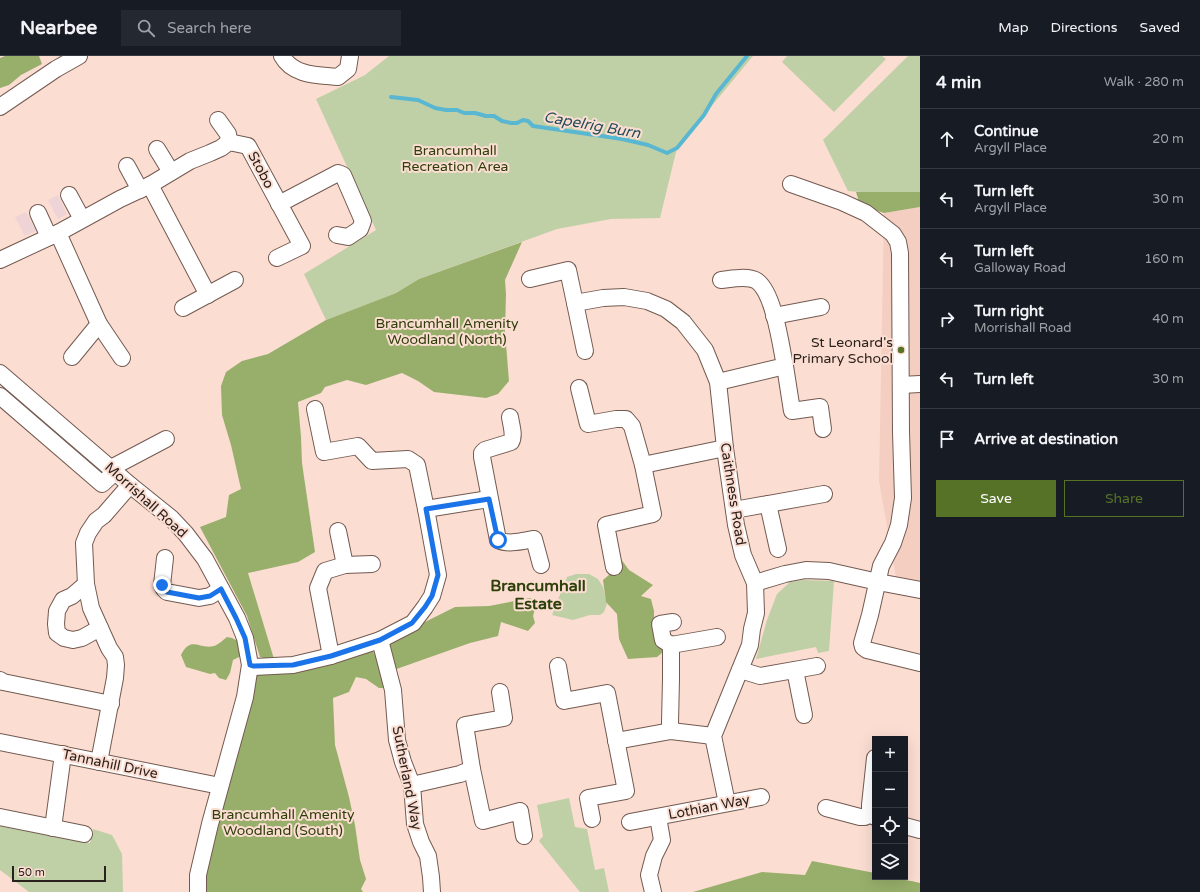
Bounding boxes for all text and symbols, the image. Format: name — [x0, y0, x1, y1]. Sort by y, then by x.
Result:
search box — [121, 10, 401, 46]
text: Nearbee — [20, 17, 97, 39]
icon: search — [135, 17, 157, 39]
text: Search here — [167, 19, 252, 37]
text: Map — [998, 19, 1029, 36]
text: Directions — [1051, 19, 1118, 36]
text: Saved — [1140, 19, 1180, 36]
text: 4 min — [936, 72, 981, 93]
text: Walk · 280 m — [1104, 74, 1184, 90]
water label: Capelrig Burn — [542, 108, 643, 142]
text: Continue — [974, 122, 1038, 140]
icon: ahead — [936, 128, 958, 150]
text: 20 m — [1152, 131, 1184, 147]
text: Argyll Place — [974, 140, 1047, 156]
park label: Brancumhall Recreation Area — [402, 142, 508, 175]
street label: Stobo — [244, 149, 278, 191]
text: Turn left — [974, 182, 1034, 200]
icon: left — [936, 188, 958, 210]
text: 30 m — [1152, 191, 1184, 207]
text: Argyll Place — [974, 200, 1047, 216]
text: Turn left — [974, 242, 1034, 260]
icon: left — [936, 248, 958, 270]
text: 160 m — [1144, 251, 1184, 267]
text: Galloway Road — [974, 260, 1066, 276]
text: Turn right — [974, 302, 1044, 320]
icon: right — [936, 308, 958, 330]
text: 40 m — [1152, 311, 1184, 327]
park label: Brancumhall Amenity Woodland (North) — [375, 315, 519, 348]
text: Morrishall Road — [974, 320, 1071, 336]
place label: St Leonard's Primary School — [792, 334, 893, 367]
marker: St Leonard's Primary School — [896, 345, 906, 355]
icon: left — [936, 368, 958, 390]
text: Turn left — [974, 370, 1034, 388]
text: 30 m — [1152, 371, 1184, 387]
icon: arrive — [936, 428, 958, 450]
text: Arrive at destination — [974, 430, 1118, 448]
street label: Caithness Road — [716, 441, 750, 547]
street label: Morrishall Road — [101, 459, 191, 541]
button: Save — [936, 480, 1056, 517]
button: Share — [1064, 480, 1184, 517]
route start — [489, 531, 507, 549]
route end — [153, 576, 171, 594]
district label: Brancumhall Estate — [490, 576, 586, 614]
street label: Sutherland Way — [389, 725, 425, 832]
map controls — [872, 736, 908, 880]
button: + — [872, 736, 908, 772]
street label: Tannahill Drive — [61, 746, 159, 782]
button: − — [872, 772, 908, 808]
street label: Lothian Way — [667, 791, 752, 823]
park label: Brancumhall Amenity Woodland (South) — [211, 806, 355, 839]
button: locate — [872, 808, 908, 844]
button: layers — [872, 844, 908, 880]
scale bar — [12, 864, 106, 883]
text: 50 m — [18, 866, 45, 879]

